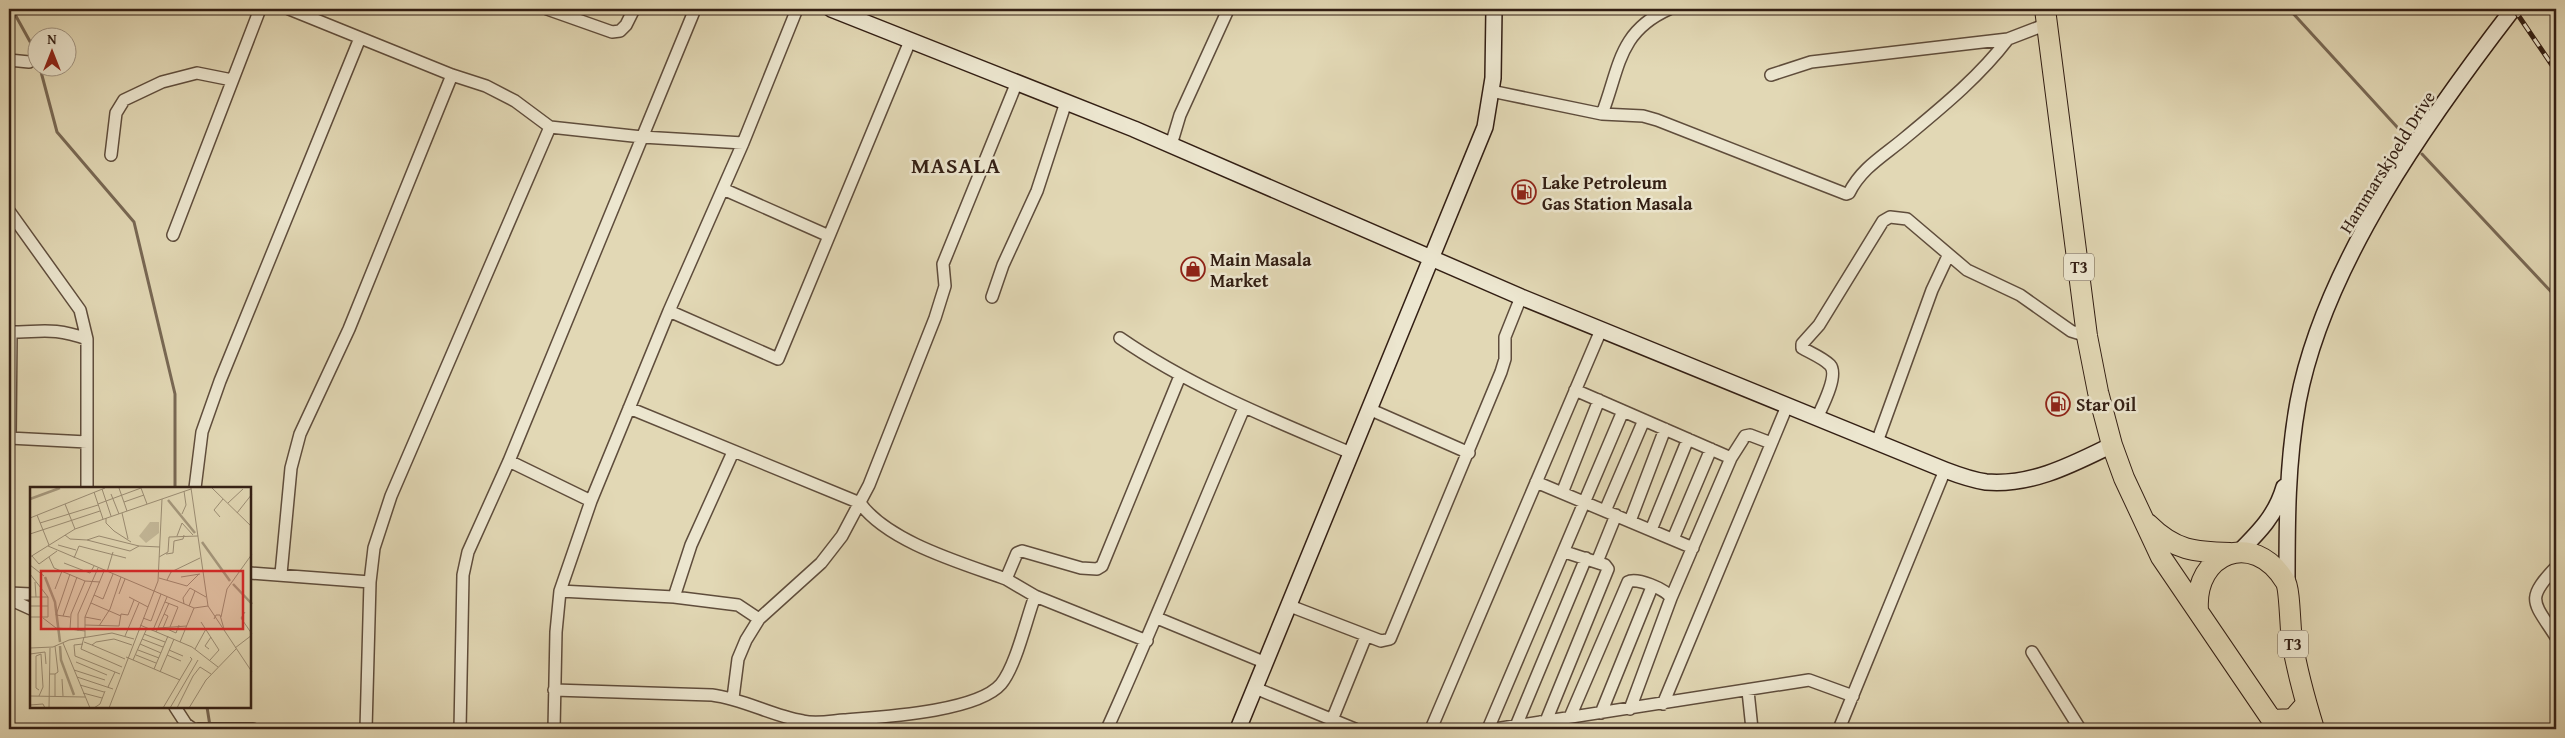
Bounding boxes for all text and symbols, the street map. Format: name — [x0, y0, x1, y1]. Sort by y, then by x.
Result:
north arrow — [28, 28, 78, 78]
text: N — [47, 29, 57, 49]
street label: Hammarskjoeld Drive — [2332, 85, 2442, 239]
district label: MASALA — [911, 149, 1001, 181]
place label: Lake Petroleum Gas Station Masala — [1542, 169, 1693, 217]
fuel station icon: Lake Petroleum Gas Station Masala — [1511, 179, 1537, 205]
place label: Main Masala Market — [1210, 246, 1312, 294]
road number: T3 — [2064, 253, 2094, 280]
shop icon: Main Masala Market — [1180, 256, 1206, 282]
fuel station icon: Star Oil — [2045, 391, 2071, 417]
place label: Star Oil — [2076, 391, 2137, 418]
inset map — [30, 487, 251, 708]
road number: T3 — [2278, 630, 2308, 658]

